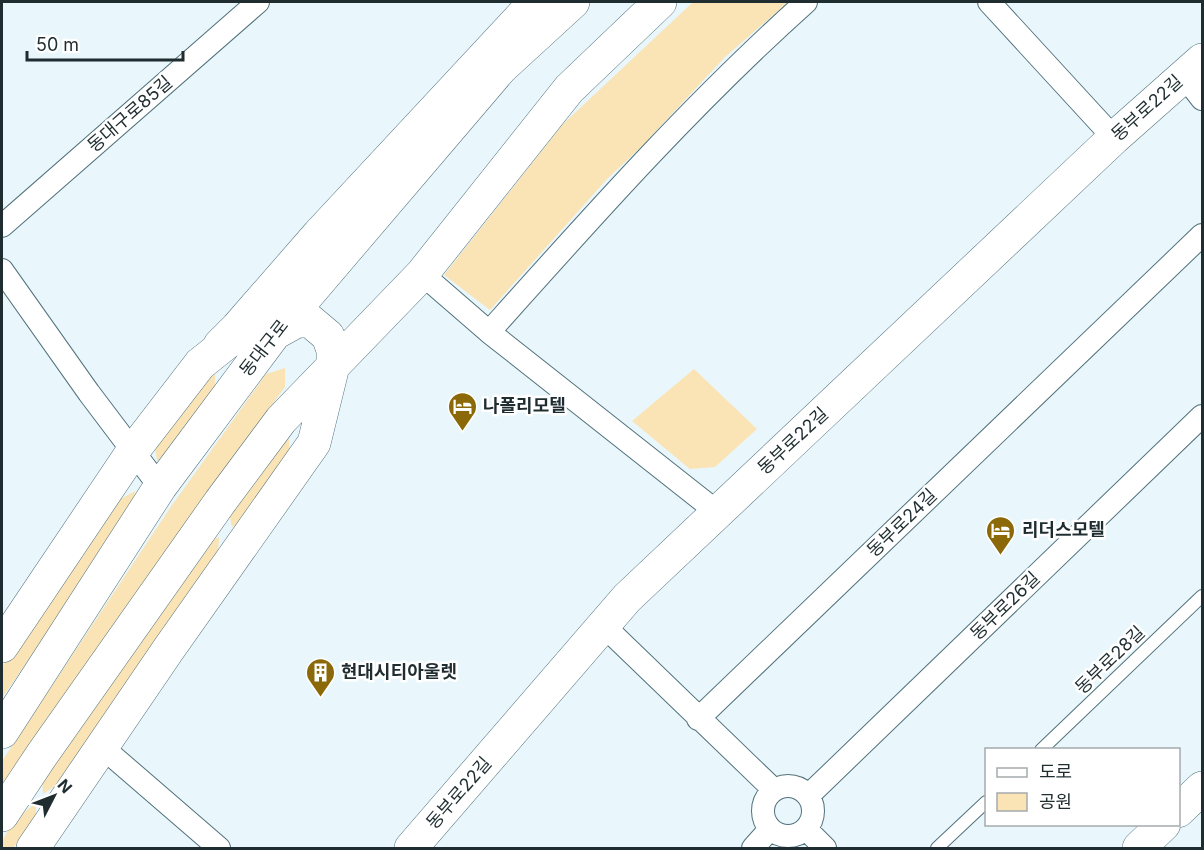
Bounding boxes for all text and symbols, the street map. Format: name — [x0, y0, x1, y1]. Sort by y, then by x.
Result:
scale bar — [27, 24, 183, 62]
text: 50 m — [36, 34, 79, 55]
street label: 동부로22길 — [1107, 70, 1186, 145]
street label: 동대구로85길 — [83, 71, 176, 156]
street label: 동대구로 — [235, 315, 292, 380]
hotel icon: 나폴리모텔 — [446, 390, 478, 432]
place label: 나폴리모텔 — [483, 395, 566, 416]
street label: 동부로22길 — [753, 403, 832, 478]
street label: 동부로24길 — [862, 484, 941, 561]
hotel icon: 리더스모텔 — [985, 514, 1017, 556]
place label: 리더스모텔 — [1022, 519, 1105, 540]
street label: 동부로26길 — [966, 567, 1044, 644]
street label: 동부로28길 — [1071, 621, 1149, 698]
building icon: 현대시티아울렛 — [304, 656, 336, 698]
place label: 현대시티아울렛 — [341, 661, 457, 682]
legend — [985, 748, 1180, 826]
street label: 동부로22길 — [422, 752, 495, 833]
text: 도로 — [1039, 761, 1072, 782]
north arrow — [24, 766, 84, 826]
text: N — [54, 775, 77, 797]
text: 공원 — [1039, 791, 1072, 812]

